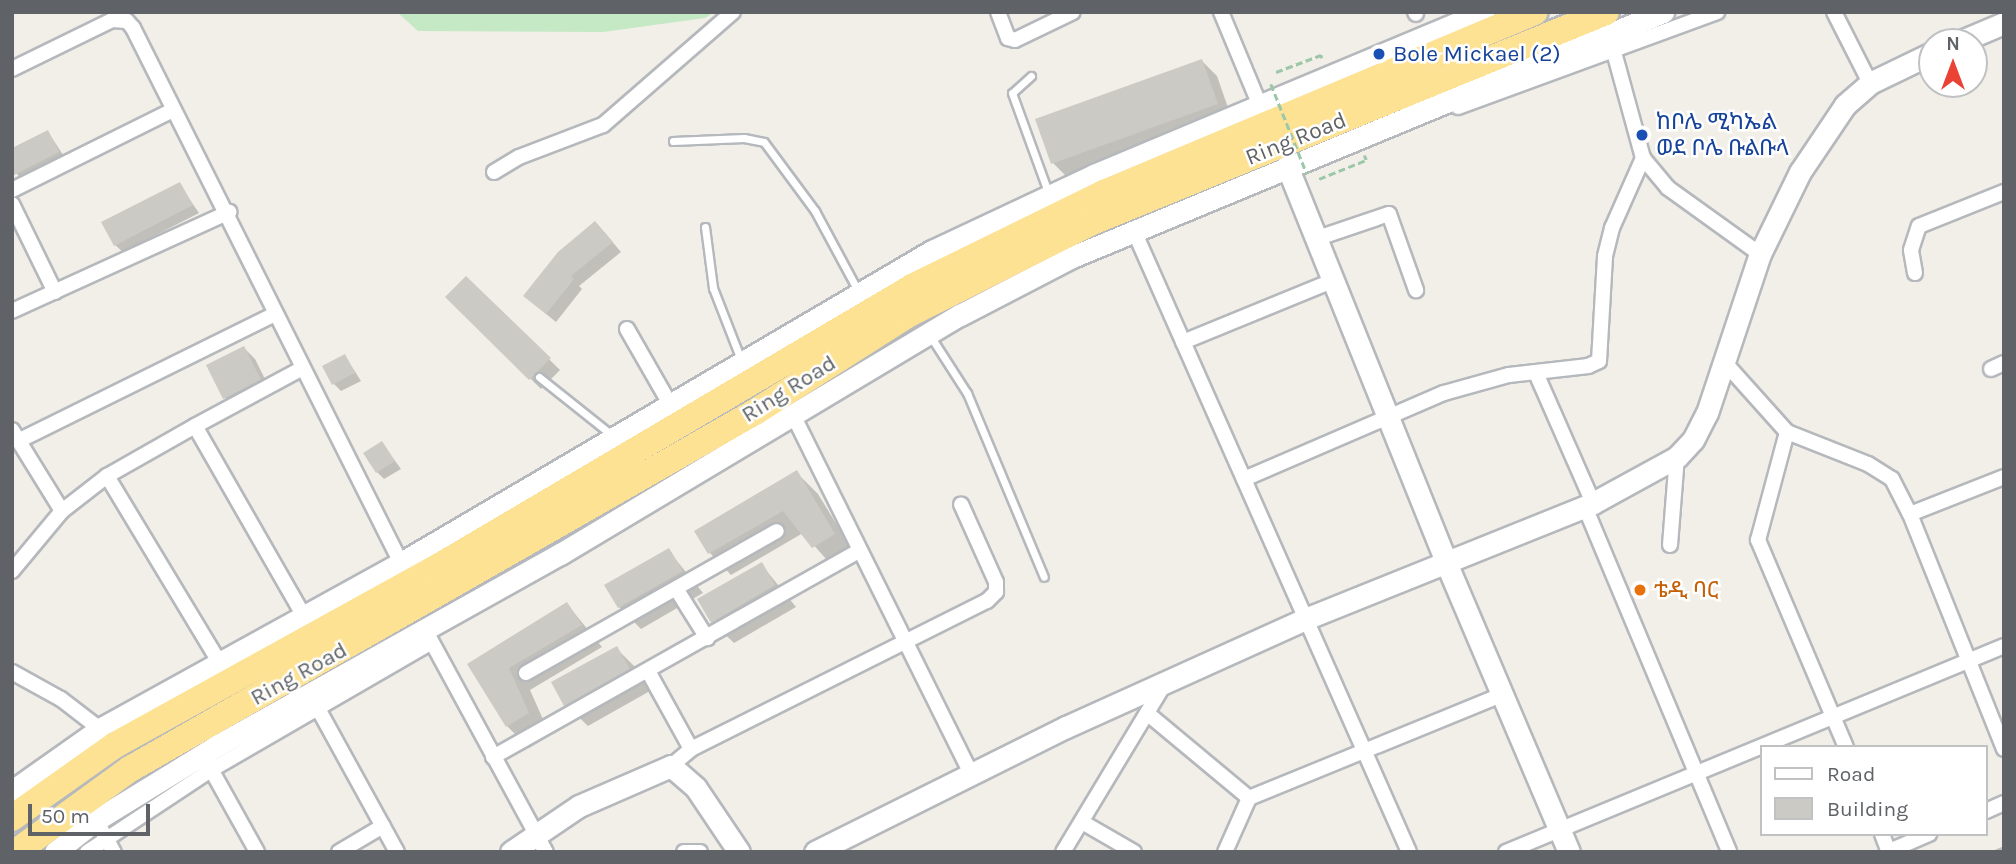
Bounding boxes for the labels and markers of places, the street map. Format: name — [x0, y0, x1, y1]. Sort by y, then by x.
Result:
place label: Bole Mickael (2) — [1393, 40, 1561, 68]
marker: Bole Mickael (2) — [1371, 46, 1387, 62]
place label: ከቦሌ ሚካኤል ወደ ቦሌ ቡልቡላ — [1656, 108, 1789, 162]
marker: ከቦሌ ሚካኤል ወደ ቦሌ ቡልቡላ — [1634, 127, 1650, 143]
place label: ቴዲ ባር — [1654, 576, 1719, 604]
marker: ቴዲ ባር — [1632, 582, 1648, 598]

